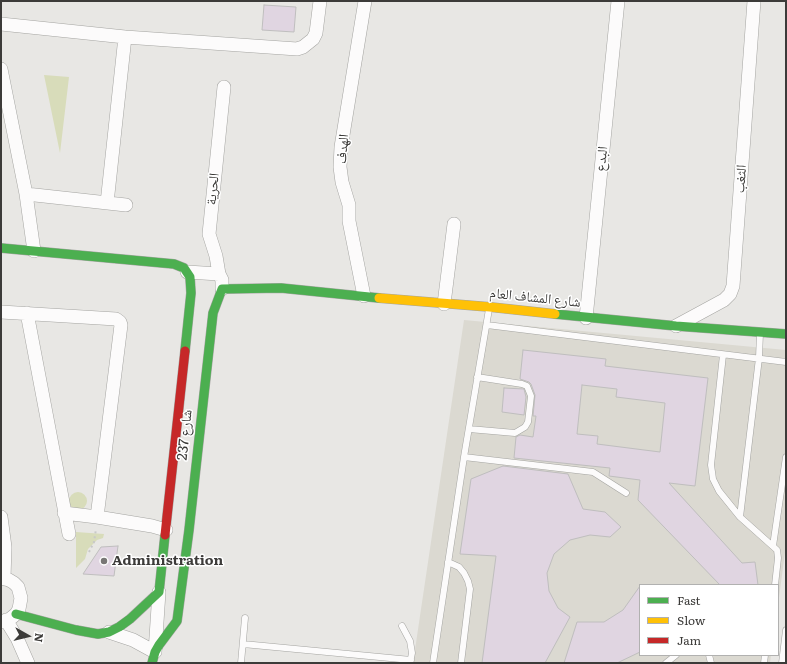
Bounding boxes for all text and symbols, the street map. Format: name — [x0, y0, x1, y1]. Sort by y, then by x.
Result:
street label: الهدف — [333, 133, 353, 165]
street label: البدع — [592, 145, 612, 173]
street label: الثغب — [732, 164, 750, 194]
street label: الحرية — [203, 172, 223, 206]
street label: شارع المشاف العام — [489, 285, 581, 311]
street label: شارع 237 — [174, 409, 196, 461]
place label: Administration — [112, 553, 223, 569]
marker: Administration — [99, 556, 109, 566]
legend — [639, 584, 779, 656]
text: Fast — [677, 591, 700, 609]
text: Slow — [677, 611, 705, 629]
north arrow — [8, 616, 48, 656]
text: Jam — [677, 631, 701, 649]
text: N — [31, 632, 48, 643]

